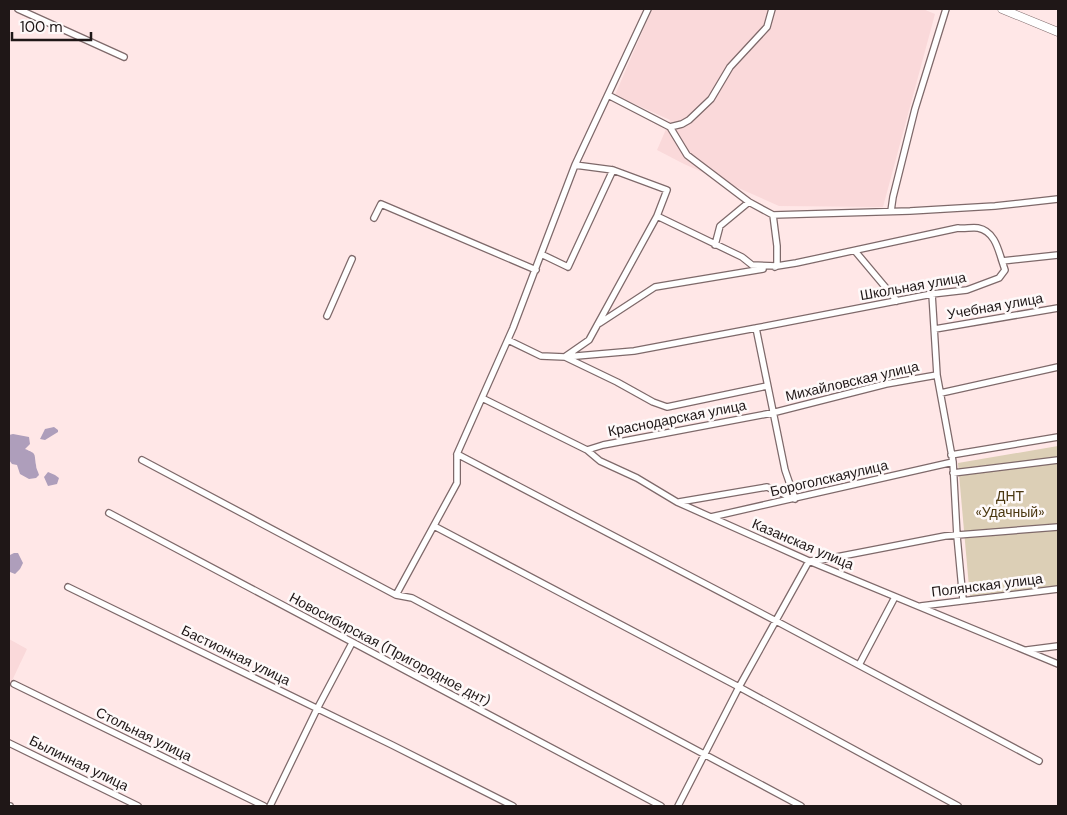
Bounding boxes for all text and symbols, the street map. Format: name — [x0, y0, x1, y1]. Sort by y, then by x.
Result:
scale bar — [12, 10, 91, 42]
text: 100 m — [20, 17, 63, 37]
street label: Школьная улица — [859, 268, 968, 304]
street label: Учебная улица — [946, 289, 1045, 323]
street label: Михайловская улица — [784, 357, 921, 405]
street label: Краснодарская улица — [606, 396, 748, 440]
street label: Бороголскаяулица — [768, 456, 890, 500]
park label: ДНТ «Удачный» — [975, 487, 1045, 521]
street label: Казанская улица — [749, 514, 857, 574]
street label: Полянская улица — [930, 569, 1044, 601]
street label: Новосибирская (Пригородное днт) — [286, 588, 494, 710]
street label: Бастионная улица — [179, 621, 294, 689]
street label: Стольная улица — [93, 703, 195, 765]
street label: Былинная улица — [26, 731, 132, 795]

